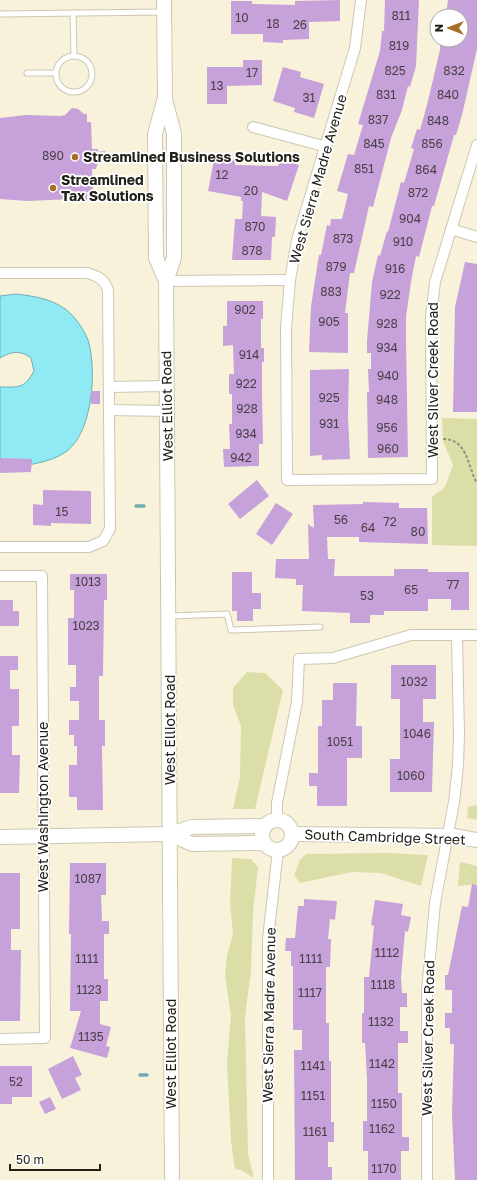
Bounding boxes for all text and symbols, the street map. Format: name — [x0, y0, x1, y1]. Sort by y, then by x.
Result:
house number: 811 — [392, 8, 411, 23]
north arrow — [429, 8, 469, 48]
house number: 10 — [235, 10, 249, 25]
house number: 18 — [266, 16, 280, 31]
house number: 26 — [293, 17, 307, 32]
text: N — [432, 24, 445, 32]
house number: 819 — [389, 38, 409, 53]
house number: 825 — [384, 63, 406, 78]
house number: 832 — [443, 63, 465, 78]
house number: 17 — [246, 65, 258, 80]
house number: 13 — [211, 78, 223, 93]
house number: 831 — [376, 87, 396, 102]
house number: 840 — [437, 87, 459, 102]
house number: 31 — [303, 90, 316, 105]
street label: West Sierra Madre Avenue — [285, 92, 350, 266]
house number: 837 — [368, 112, 388, 127]
house number: 848 — [427, 113, 449, 128]
house number: 845 — [363, 136, 385, 151]
house number: 856 — [421, 136, 443, 151]
house number: 890 — [42, 148, 64, 163]
place label: Streamlined Business Solutions — [83, 148, 300, 165]
marker: Streamlined Business Solutions — [70, 152, 80, 162]
house number: 851 — [354, 161, 374, 176]
house number: 864 — [415, 162, 437, 177]
house number: 12 — [216, 167, 228, 182]
place label: Streamlined Tax Solutions — [61, 171, 154, 204]
marker: Streamlined Tax Solutions — [48, 183, 58, 193]
house number: 20 — [244, 183, 258, 198]
house number: 872 — [408, 185, 428, 200]
house number: 904 — [399, 211, 421, 226]
house number: 870 — [244, 219, 266, 234]
house number: 873 — [333, 231, 353, 246]
house number: 910 — [393, 234, 413, 249]
house number: 878 — [241, 243, 263, 258]
house number: 879 — [326, 259, 346, 274]
house number: 916 — [385, 261, 405, 276]
house number: 883 — [320, 284, 342, 299]
house number: 922 — [379, 287, 401, 302]
house number: 902 — [234, 302, 256, 317]
street label: West Silver Creek Road — [424, 302, 441, 458]
house number: 905 — [318, 314, 340, 329]
house number: 928 — [376, 316, 398, 331]
house number: 934 — [376, 340, 398, 355]
house number: 914 — [239, 347, 259, 362]
street label: West Elliot Road — [157, 351, 176, 461]
house number: 940 — [377, 368, 399, 383]
house number: 922 — [235, 376, 257, 391]
house number: 925 — [318, 390, 340, 405]
house number: 948 — [376, 392, 398, 407]
house number: 928 — [236, 401, 258, 416]
house number: 931 — [319, 416, 339, 431]
house number: 956 — [376, 420, 398, 435]
house number: 934 — [235, 426, 257, 441]
house number: 960 — [377, 441, 399, 456]
house number: 942 — [230, 450, 252, 465]
house number: 15 — [56, 504, 68, 519]
house number: 56 — [334, 512, 348, 527]
house number: 72 — [383, 514, 397, 529]
house number: 64 — [361, 520, 375, 535]
house number: 80 — [411, 524, 425, 539]
house number: 1013 — [75, 574, 101, 589]
house number: 77 — [447, 577, 459, 592]
house number: 65 — [404, 582, 418, 597]
house number: 53 — [360, 588, 374, 603]
house number: 1023 — [72, 618, 100, 633]
house number: 1032 — [400, 674, 428, 689]
street label: West Elliot Road — [161, 675, 178, 785]
street label: West Washington Avenue — [34, 722, 51, 892]
house number: 1046 — [403, 726, 431, 741]
house number: 1051 — [327, 734, 353, 749]
house number: 1060 — [397, 768, 425, 783]
street label: South Cambridge Street — [304, 825, 466, 848]
house number: 1087 — [75, 871, 101, 886]
street label: West Sierra Madre Avenue — [258, 927, 279, 1103]
house number: 1112 — [375, 945, 399, 960]
house number: 1111 — [75, 951, 99, 966]
house number: 1111 — [299, 951, 323, 966]
street label: West Silver Creek Road — [418, 960, 437, 1116]
house number: 1118 — [371, 977, 395, 992]
house number: 1123 — [76, 982, 102, 997]
house number: 1117 — [298, 985, 322, 1000]
street label: West Elliot Road — [162, 999, 179, 1109]
house number: 1132 — [368, 1014, 394, 1029]
house number: 1135 — [78, 1029, 104, 1044]
house number: 1142 — [369, 1056, 395, 1071]
house number: 1141 — [301, 1058, 326, 1073]
house number: 52 — [9, 1074, 23, 1089]
house number: 1151 — [301, 1088, 325, 1103]
house number: 1150 — [371, 1096, 397, 1111]
house number: 1162 — [369, 1121, 395, 1136]
house number: 1161 — [303, 1124, 328, 1139]
scale bar — [10, 1146, 100, 1172]
text: 50 m — [16, 1152, 44, 1167]
house number: 1170 — [371, 1161, 397, 1176]

